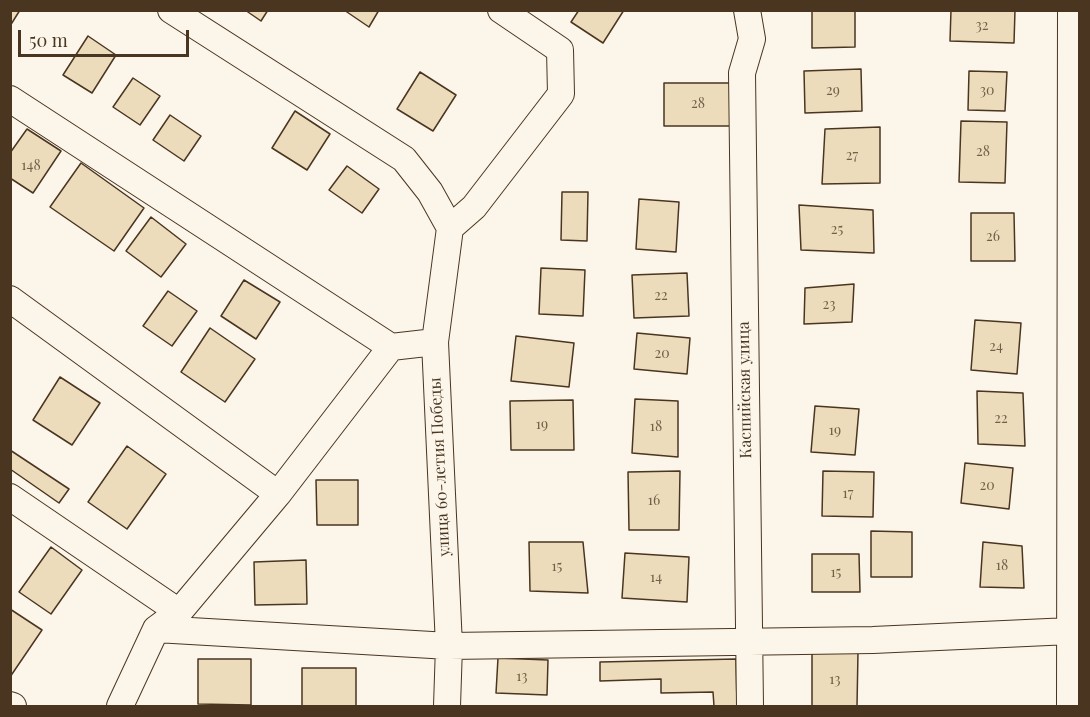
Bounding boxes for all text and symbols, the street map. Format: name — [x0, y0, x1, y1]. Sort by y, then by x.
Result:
scale bar — [21, 18, 192, 56]
house number: 32 — [975, 18, 989, 34]
text: 50 m — [29, 28, 68, 52]
house number: 29 — [826, 83, 840, 99]
house number: 30 — [980, 83, 994, 99]
house number: 28 — [691, 96, 705, 112]
house number: 28 — [976, 144, 990, 160]
house number: 27 — [846, 148, 858, 164]
house number: 148 — [21, 158, 41, 174]
house number: 25 — [831, 222, 843, 238]
house number: 26 — [986, 229, 1000, 245]
house number: 22 — [654, 288, 668, 304]
house number: 23 — [822, 297, 836, 313]
street label: Каспийская улица — [734, 321, 756, 459]
house number: 24 — [989, 339, 1003, 355]
house number: 20 — [654, 346, 670, 362]
street label: улица 60-летия Победы — [426, 377, 454, 557]
house number: 22 — [994, 411, 1008, 427]
house number: 19 — [536, 417, 548, 433]
house number: 18 — [650, 419, 662, 435]
house number: 19 — [829, 423, 841, 439]
house number: 20 — [979, 478, 995, 494]
house number: 17 — [843, 486, 853, 502]
house number: 16 — [648, 493, 660, 509]
house number: 18 — [996, 558, 1008, 574]
house number: 15 — [552, 559, 562, 575]
house number: 15 — [831, 565, 841, 581]
house number: 14 — [650, 570, 662, 586]
house number: 13 — [516, 669, 528, 685]
house number: 13 — [829, 672, 841, 688]

